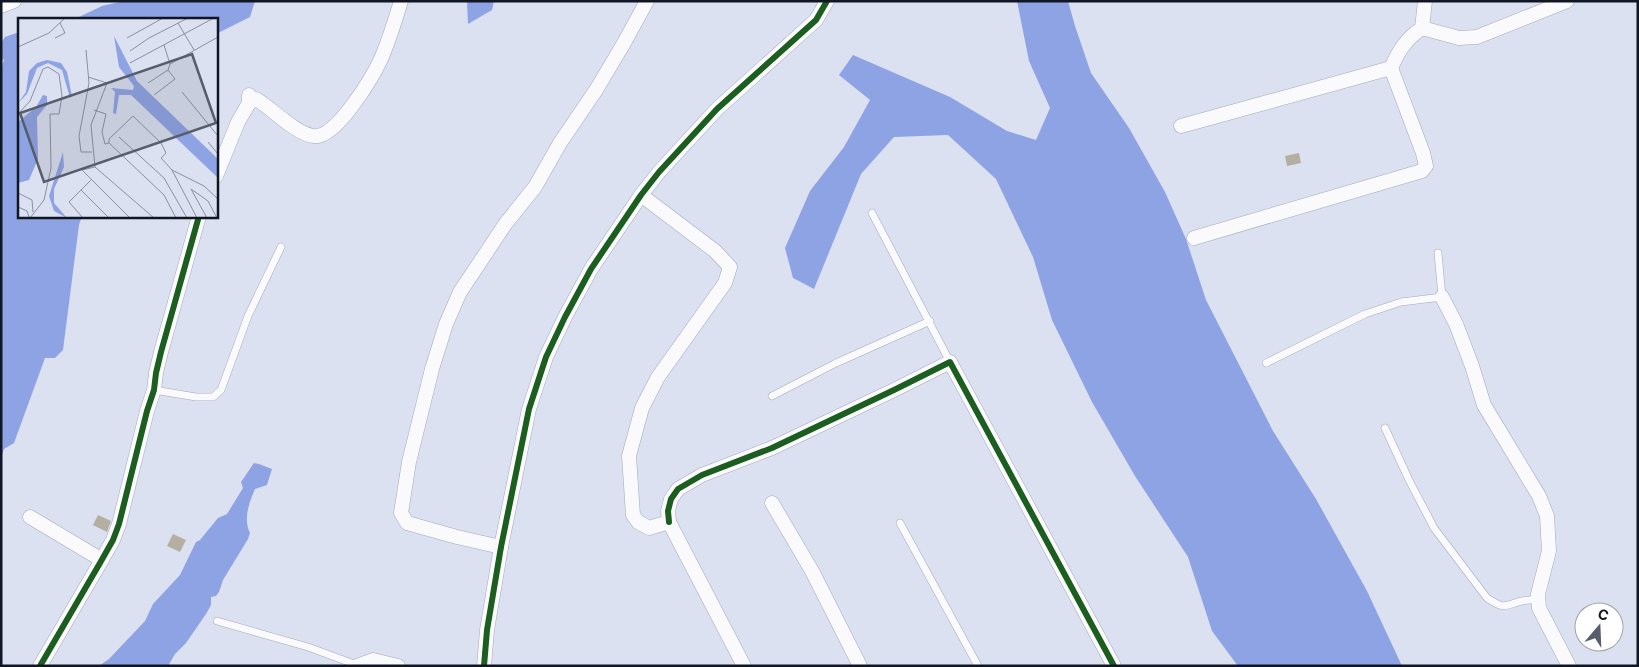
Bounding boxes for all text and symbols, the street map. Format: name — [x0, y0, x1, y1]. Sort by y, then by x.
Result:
inset map — [18, 18, 218, 218]
north arrow — [1574, 602, 1624, 652]
text: С — [1596, 605, 1611, 624]

